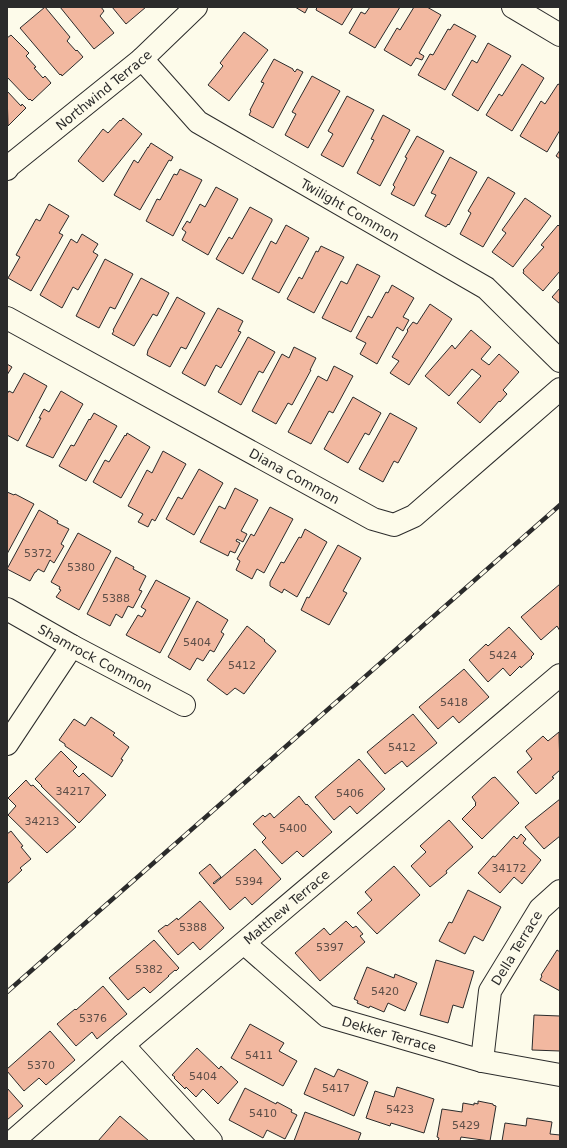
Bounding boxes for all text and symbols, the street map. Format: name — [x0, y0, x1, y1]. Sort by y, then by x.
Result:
street label: Northwind Terrace — [53, 47, 155, 133]
street label: Twilight Common — [297, 175, 402, 245]
street label: Diana Common — [247, 446, 342, 507]
house number: 5372 — [24, 547, 52, 560]
house number: 5380 — [67, 561, 95, 574]
house number: 5388 — [102, 592, 130, 605]
street label: Shamrock Common — [35, 621, 155, 695]
house number: 5404 — [183, 636, 211, 649]
house number: 5424 — [489, 649, 517, 662]
house number: 5412 — [228, 659, 256, 672]
house number: 5418 — [440, 696, 468, 709]
house number: 5412 — [388, 741, 416, 754]
house number: 34217 — [56, 785, 91, 798]
house number: 5406 — [336, 787, 364, 800]
house number: 34213 — [25, 815, 60, 828]
house number: 5400 — [279, 822, 307, 835]
house number: 34172 — [492, 862, 527, 875]
street label: Matthew Terrace — [241, 867, 333, 948]
house number: 5394 — [235, 875, 263, 888]
street label: Della Terrace — [488, 908, 545, 988]
house number: 5388 — [179, 921, 207, 934]
house number: 5397 — [316, 941, 344, 954]
house number: 5382 — [135, 963, 163, 976]
house number: 5420 — [371, 985, 399, 998]
house number: 5376 — [79, 1012, 107, 1025]
street label: Dekker Terrace — [340, 1014, 438, 1055]
house number: 5411 — [245, 1049, 273, 1062]
house number: 5370 — [27, 1059, 55, 1072]
house number: 5404 — [189, 1070, 217, 1083]
house number: 5417 — [322, 1082, 350, 1095]
house number: 5423 — [386, 1103, 414, 1116]
house number: 5410 — [249, 1107, 277, 1120]
house number: 5429 — [452, 1119, 480, 1132]

